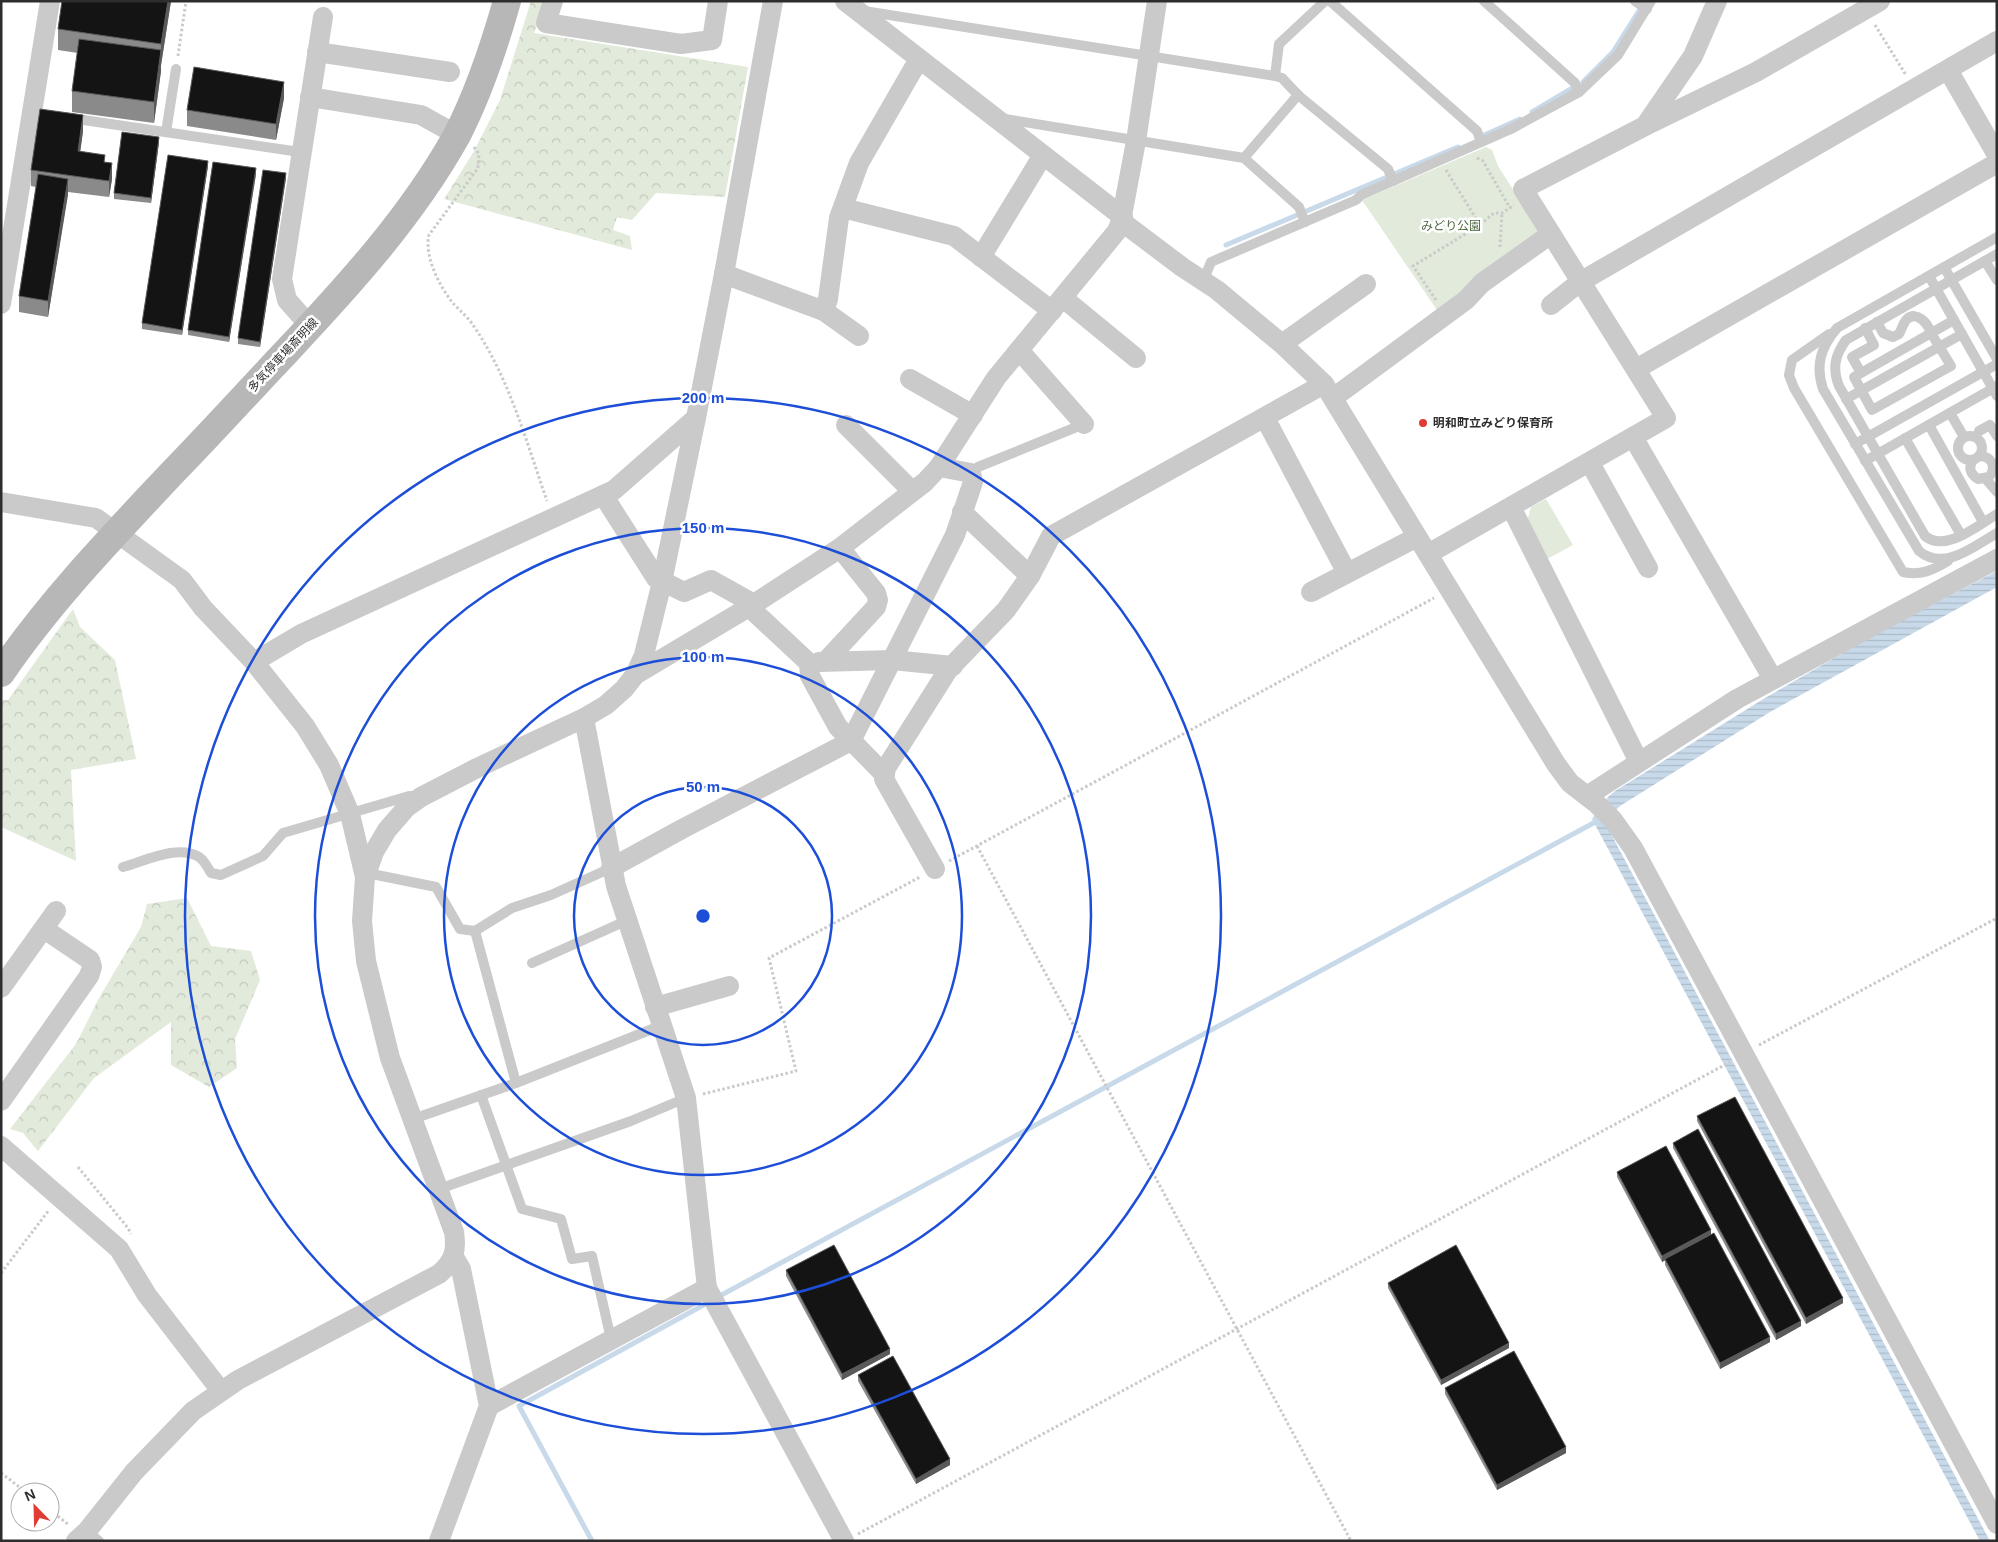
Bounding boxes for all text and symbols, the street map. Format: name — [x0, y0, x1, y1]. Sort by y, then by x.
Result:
park label: みどり公園 — [1421, 219, 1481, 233]
street label: 多気停車場斎明線 — [245, 315, 321, 395]
text: 200 m — [682, 389, 724, 406]
place label: 明和町立みどり保育所 — [1433, 416, 1553, 430]
marker: 明和町立みどり保育所 — [1417, 417, 1429, 429]
text: 150 m — [682, 519, 724, 536]
text: 100 m — [682, 648, 724, 665]
text: 50 m — [686, 778, 720, 795]
centre of rings — [694, 907, 712, 925]
north arrow — [10, 1482, 60, 1532]
text: N — [22, 1486, 38, 1504]

